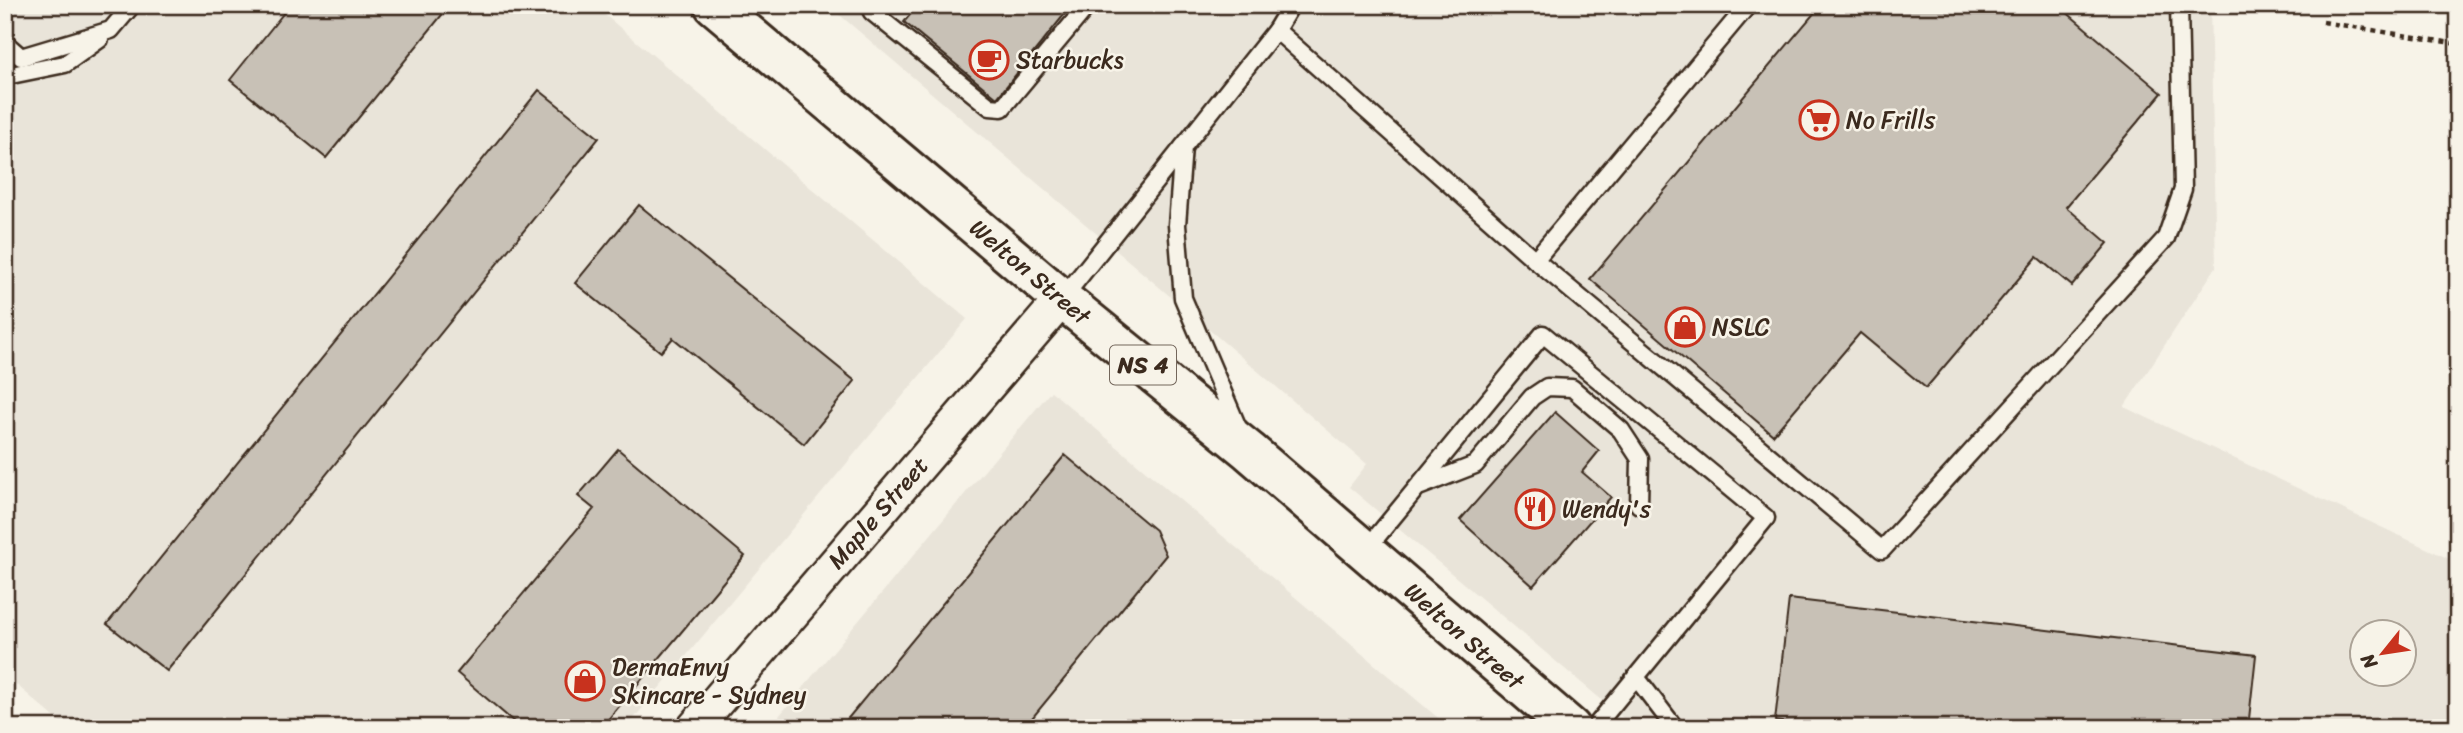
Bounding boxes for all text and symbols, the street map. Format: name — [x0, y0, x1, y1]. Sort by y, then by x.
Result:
cafe icon: Starbucks — [968, 39, 1010, 81]
place label: Starbucks — [1016, 39, 1124, 81]
supermarket icon: No Frills — [1798, 99, 1840, 141]
place label: No Frills — [1846, 99, 1936, 141]
street label: Welton Street — [960, 208, 1101, 337]
shop icon: NSLC — [1664, 306, 1706, 348]
place label: NSLC — [1712, 306, 1770, 348]
road number: NS 4 — [1110, 346, 1176, 384]
street label: Maple Street — [817, 447, 939, 579]
restaurant icon: Wendy's — [1514, 488, 1556, 530]
place label: Wendy's — [1562, 488, 1652, 530]
street label: Welton Street — [1394, 571, 1535, 701]
north arrow — [2348, 618, 2418, 688]
place label: DermaEnvy Skincare - Sydney — [612, 646, 807, 716]
text: N — [2351, 647, 2387, 676]
shop icon: DermaEnvy Skincare - Sydney — [564, 660, 606, 702]

